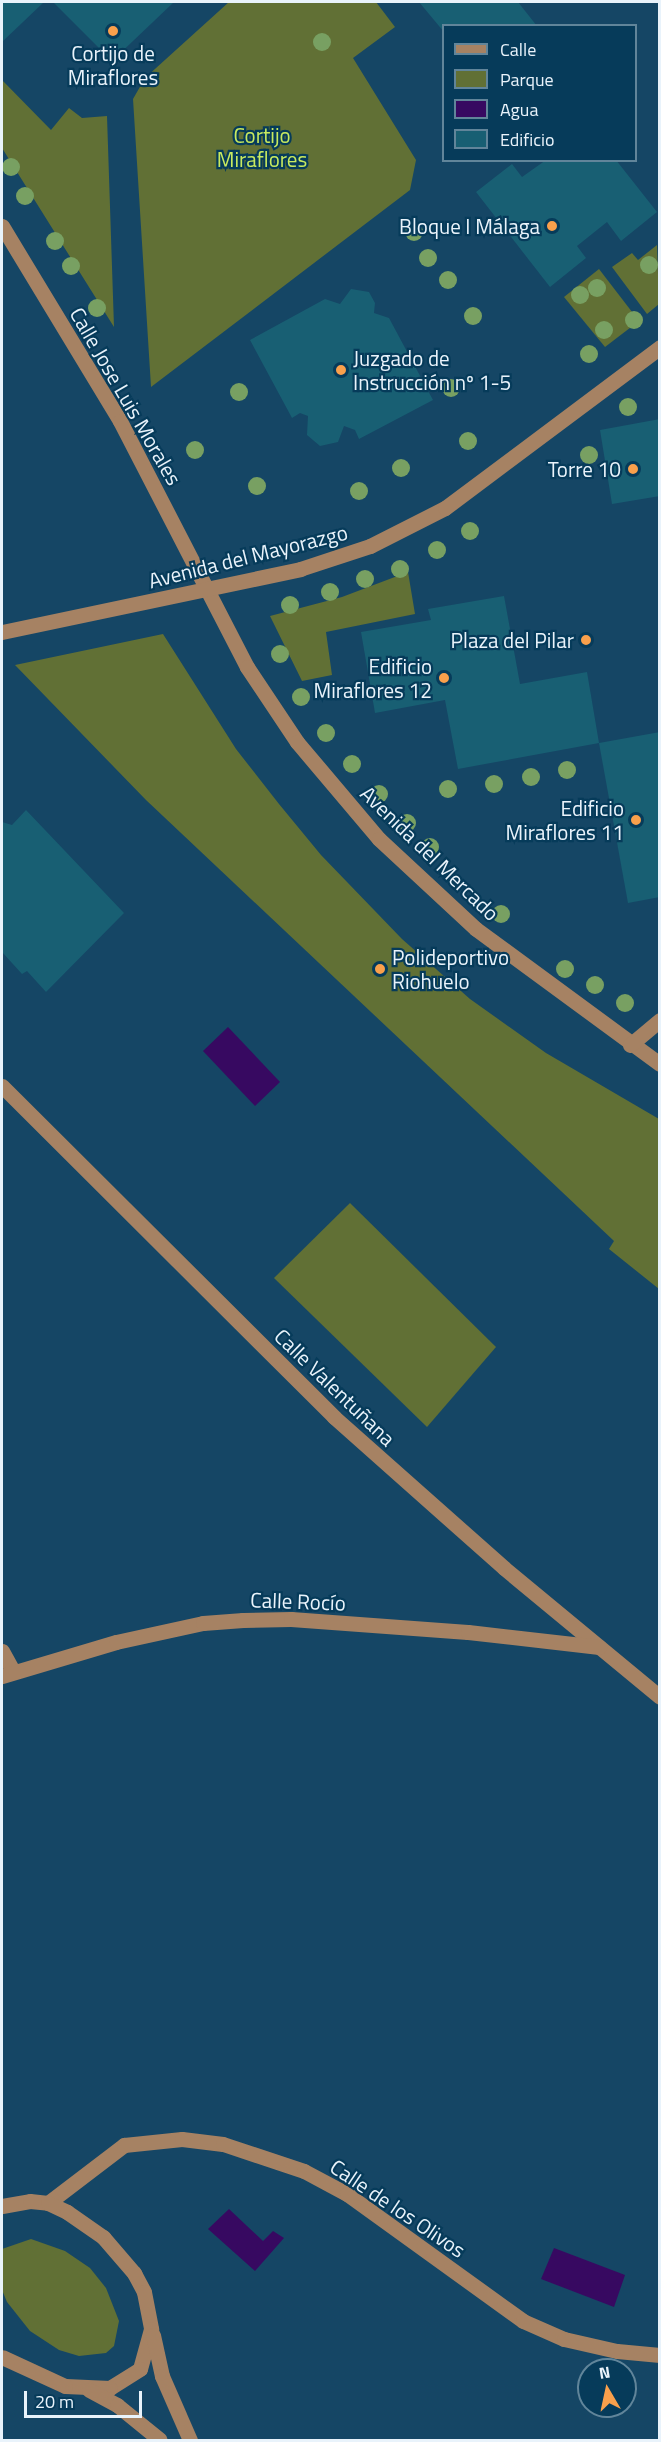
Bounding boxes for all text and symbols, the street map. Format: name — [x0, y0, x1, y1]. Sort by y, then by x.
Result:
marker: Cortijo de Miraflores — [106, 24, 120, 38]
legend — [442, 24, 637, 162]
text: Calle — [500, 36, 536, 63]
place label: Cortijo de Miraflores — [68, 40, 158, 90]
text: Parque — [500, 66, 554, 93]
text: Agua — [500, 96, 538, 123]
park label: Cortijo Miraflores — [217, 122, 307, 172]
text: Edificio — [500, 126, 554, 153]
place label: Bloque I Málaga — [399, 213, 540, 239]
marker: Bloque I Málaga — [545, 219, 559, 233]
street label: Calle Jose Luis Morales — [65, 303, 187, 489]
place label: Juzgado de Instrucción nº 1-5 — [353, 345, 511, 395]
marker: Juzgado de Instrucción nº 1-5 — [334, 363, 348, 377]
place label: Torre 10 — [548, 456, 621, 482]
marker: Torre 10 — [626, 462, 640, 476]
street label: Avenida del Mayorazgo — [146, 519, 350, 593]
place label: Plaza del Pilar — [451, 627, 574, 653]
marker: Plaza del Pilar — [579, 633, 593, 647]
place label: Edificio Miraflores 12 — [314, 653, 432, 703]
marker: Edificio Miraflores 12 — [437, 671, 451, 685]
street label: Avenida del Mercado — [355, 780, 505, 926]
place label: Edificio Miraflores 11 — [506, 795, 624, 845]
marker: Edificio Miraflores 11 — [629, 813, 643, 827]
place label: Polideportivo Riohuelo — [392, 944, 509, 994]
marker: Polideportivo Riohuelo — [373, 962, 387, 976]
street label: Calle Valentuñana — [269, 1323, 401, 1451]
street label: Calle Rocío — [250, 1587, 346, 1615]
street label: Calle de los Olivos — [326, 2153, 470, 2263]
north arrow — [577, 2358, 637, 2418]
text: N — [597, 2359, 612, 2385]
scale bar — [27, 2379, 146, 2417]
text: 20 m — [35, 2388, 74, 2415]

